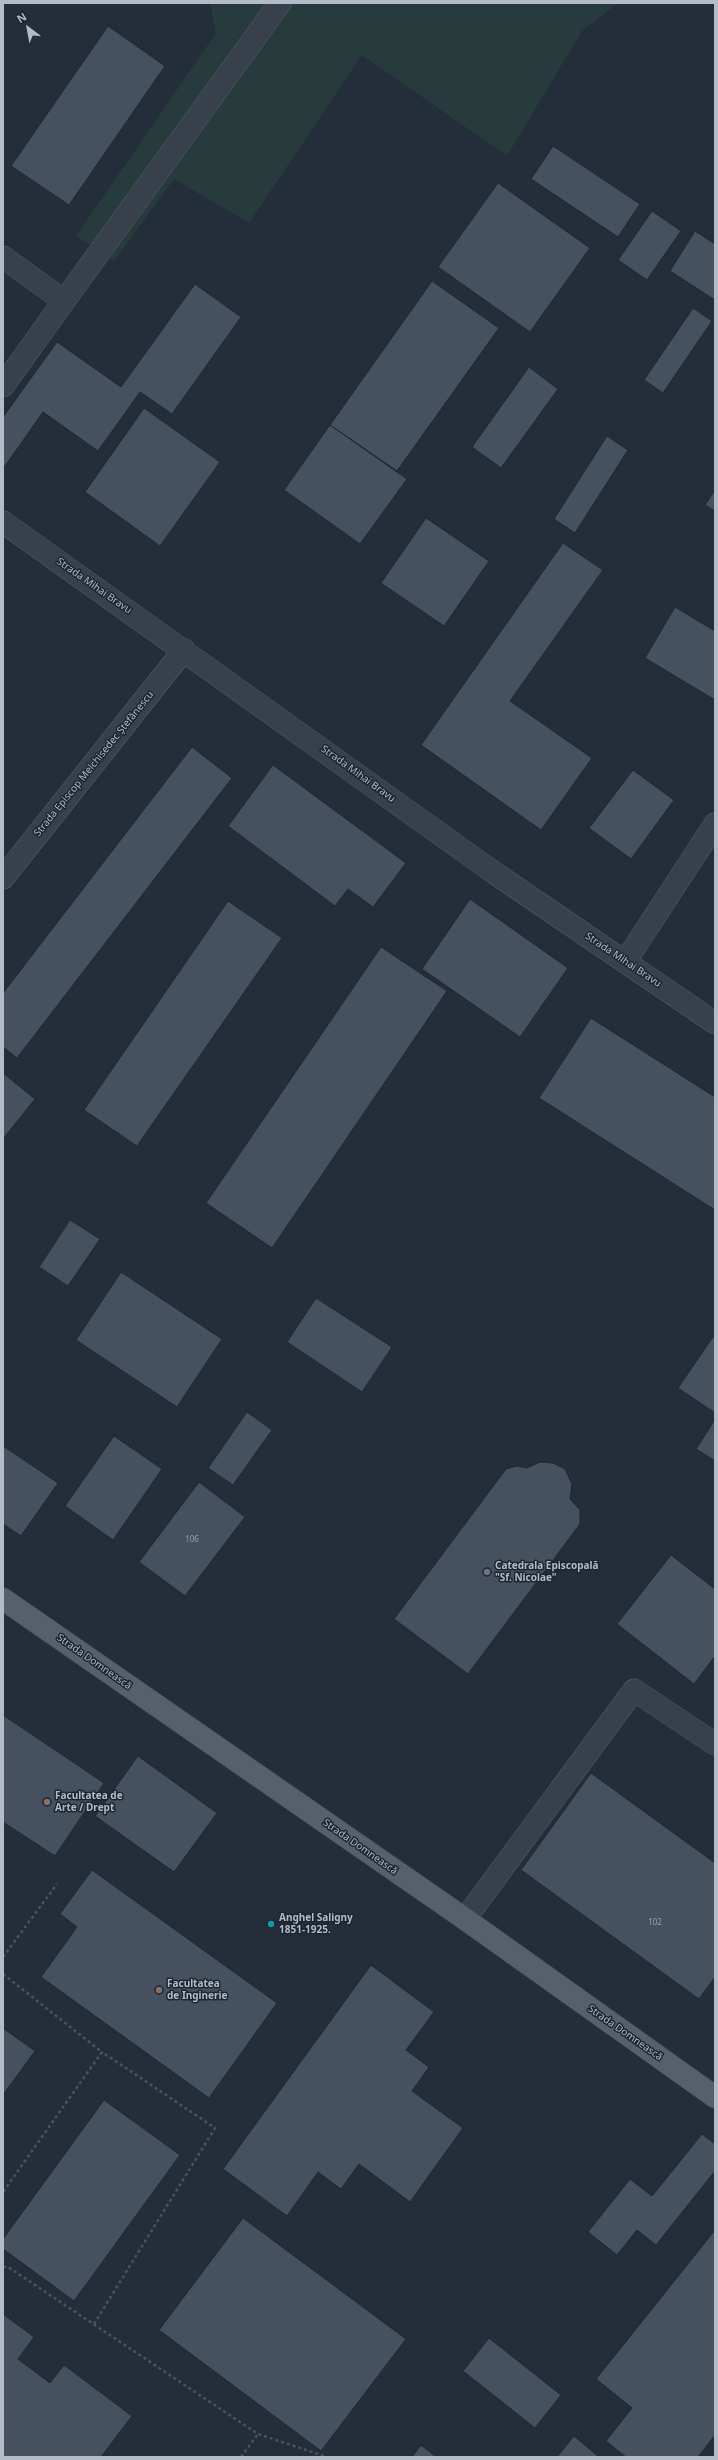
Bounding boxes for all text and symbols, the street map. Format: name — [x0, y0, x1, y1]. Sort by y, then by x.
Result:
north arrow — [8, 8, 48, 48]
text: N — [14, 9, 29, 26]
street label: Strada Mihai Bravu — [54, 556, 134, 616]
street label: Strada Episcop Melchisedec Ștefănescu — [32, 689, 156, 839]
street label: Strada Mihai Bravu — [319, 743, 397, 805]
street label: Strada Mihai Bravu — [583, 930, 663, 990]
house number: 106 — [185, 1535, 199, 1545]
place label: Catedrala Episcopală "Sf. Nicolae" — [495, 1560, 598, 1584]
marker: Catedrala Episcopală "Sf. Nicolae" — [482, 1567, 492, 1577]
street label: Strada Domnească — [54, 1632, 134, 1692]
place label: Facultatea de Arte / Drept — [55, 1790, 123, 1814]
marker: Facultatea de Arte / Drept — [42, 1797, 52, 1807]
street label: Strada Domnească — [320, 1817, 400, 1877]
place label: Anghel Saligny 1851-1925. — [279, 1912, 353, 1936]
house number: 102 — [648, 1918, 662, 1928]
marker: Anghel Saligny 1851-1925. — [266, 1919, 276, 1929]
place label: Facultatea de Inginerie — [167, 1978, 227, 2002]
marker: Facultatea de Inginerie — [154, 1985, 164, 1995]
street label: Strada Domnească — [585, 2003, 665, 2063]

